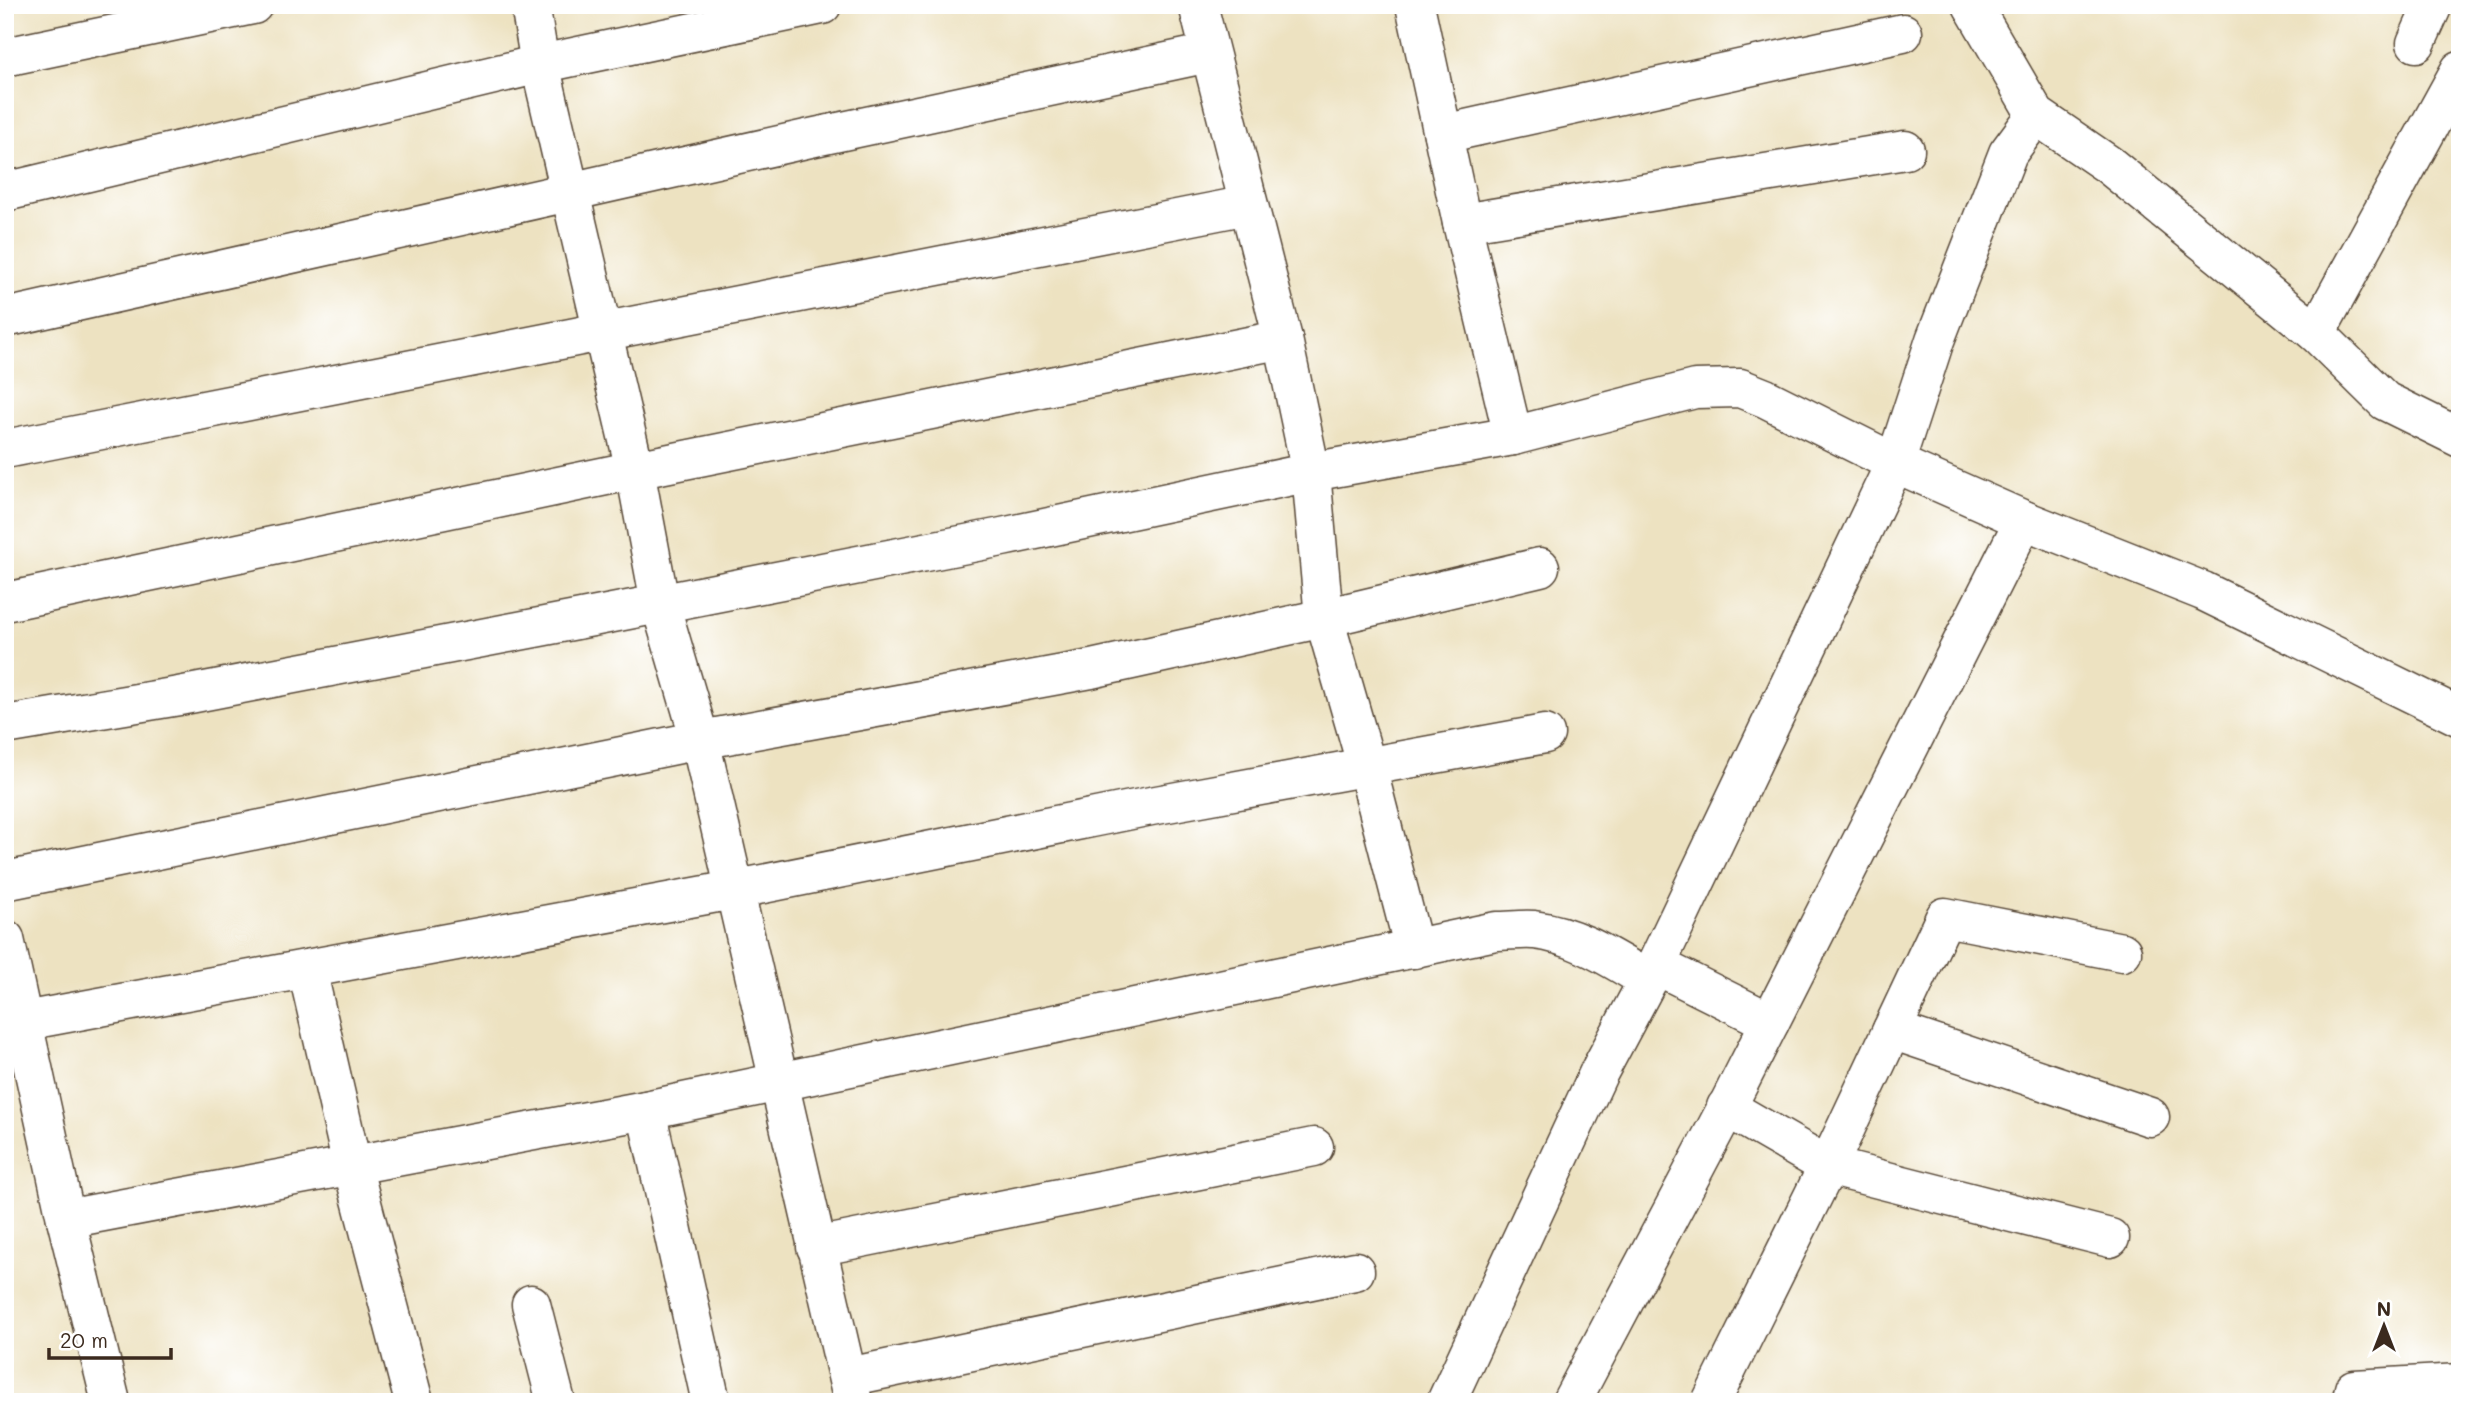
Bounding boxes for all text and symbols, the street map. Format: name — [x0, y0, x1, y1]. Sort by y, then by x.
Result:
north arrow — [2350, 1292, 2420, 1362]
text: N — [2377, 1296, 2391, 1321]
scale bar — [49, 1316, 172, 1360]
text: 20 m — [60, 1326, 108, 1353]

